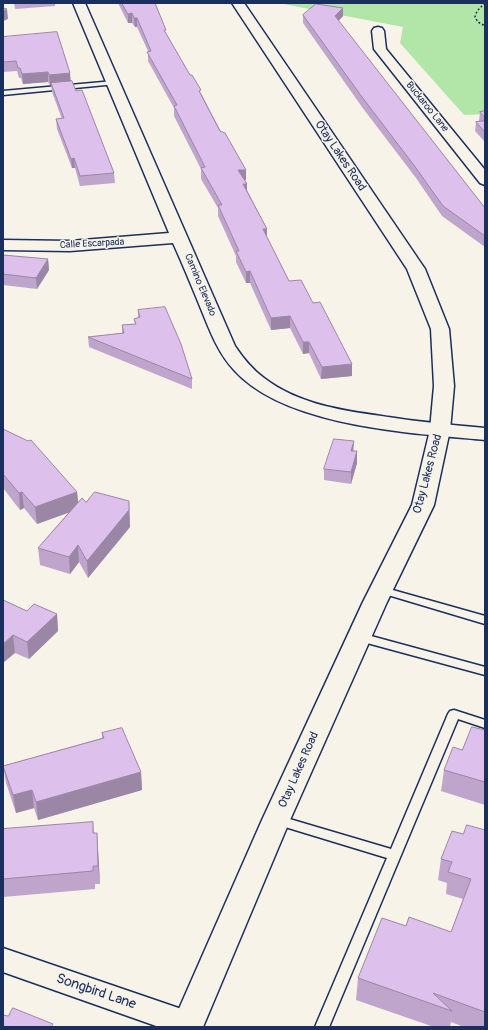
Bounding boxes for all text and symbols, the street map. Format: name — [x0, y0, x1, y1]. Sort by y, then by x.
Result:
street label: Buckaroo Lane — [403, 79, 451, 135]
street label: Otay Lakes Road — [311, 118, 369, 194]
street label: Calle Escarpada — [59, 236, 125, 252]
street label: Camino Elevado — [181, 252, 219, 318]
street label: Otay Lakes Road — [410, 433, 446, 515]
street label: Otay Lakes Road — [276, 730, 322, 810]
street label: Songbird Lane — [54, 970, 138, 1014]

